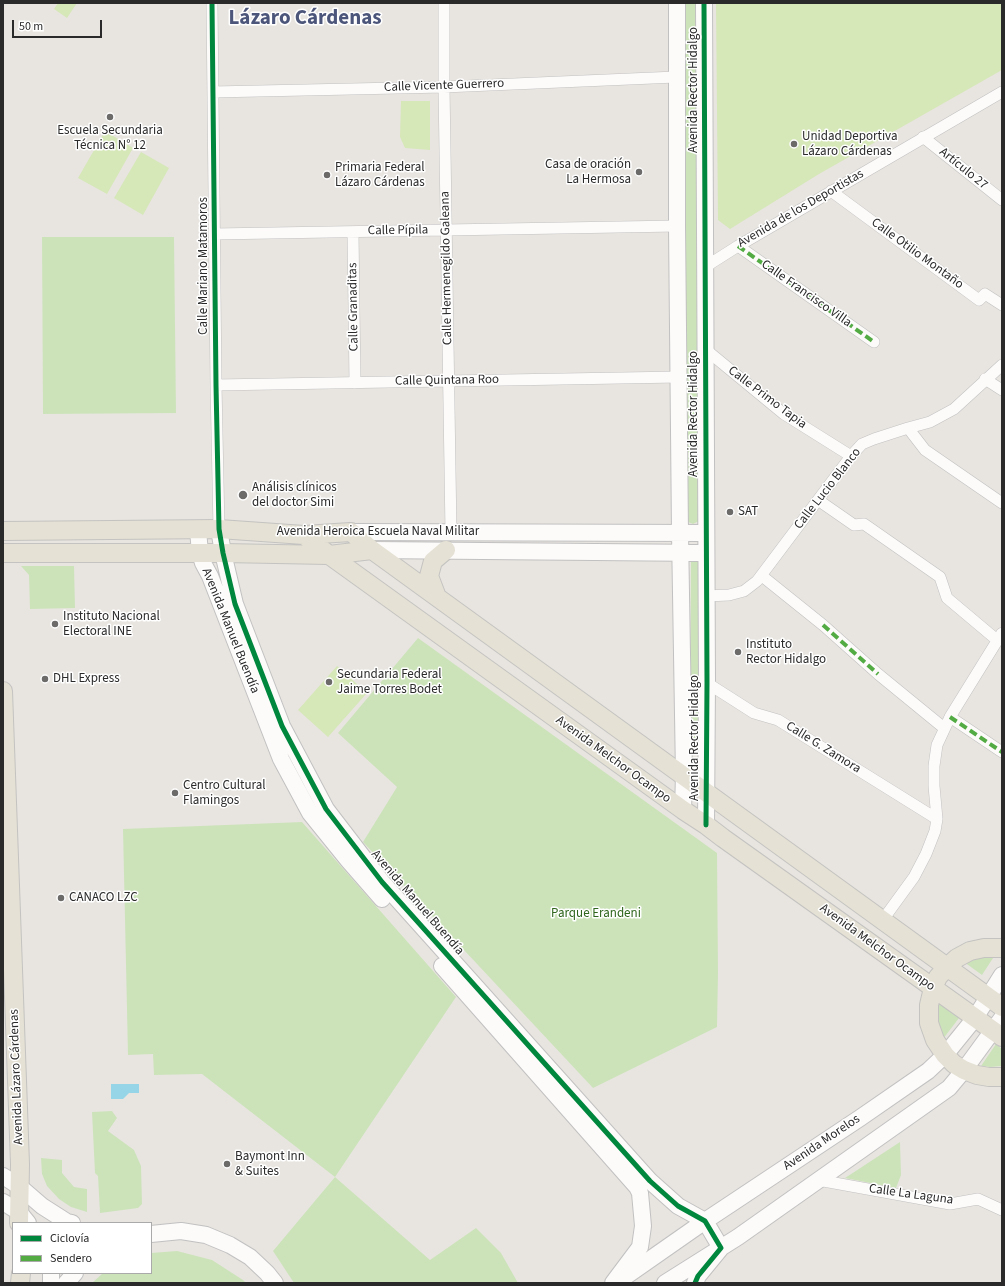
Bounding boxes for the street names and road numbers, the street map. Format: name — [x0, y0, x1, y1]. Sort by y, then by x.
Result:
street label: Avenida Rector Hidalgo — [686, 27, 702, 153]
street label: Calle Vicente Guerrero — [384, 76, 504, 96]
street label: Artículo 27 — [936, 145, 990, 193]
street label: Avenida de los Deportistas — [735, 167, 867, 251]
street label: Calle Hermenegildo Galeana — [438, 191, 456, 345]
street label: Calle Mariano Matamoros — [196, 197, 212, 335]
street label: Calle Otilio Montaño — [868, 215, 966, 293]
street label: Calle Pípila — [368, 223, 428, 239]
street label: Calle Francisco Villa — [758, 257, 854, 331]
street label: Calle Granaditas — [345, 263, 363, 351]
street label: Avenida Rector Hidalgo — [686, 351, 702, 477]
street label: Calle Primo Tapia — [724, 363, 810, 433]
street label: Calle Quintana Roo — [395, 372, 499, 390]
street label: Calle Lucio Blanco — [791, 445, 865, 533]
street label: Avenida Heroica Escuela Naval Militar — [277, 524, 479, 540]
street label: Avenida Manuel Buendía — [198, 566, 262, 696]
street label: Avenida Rector Hidalgo — [687, 675, 703, 801]
street label: Avenida Melchor Ocampo — [552, 713, 674, 807]
street label: Calle G. Zamora — [783, 719, 863, 777]
street label: Avenida Manuel Buendía — [367, 847, 467, 959]
street label: Avenida Melchor Ocampo — [816, 901, 938, 995]
street label: Avenida Lázaro Cárdenas — [7, 1009, 27, 1145]
street label: Avenida Morelos — [781, 1112, 863, 1174]
street label: Calle La Laguna — [868, 1181, 954, 1209]

